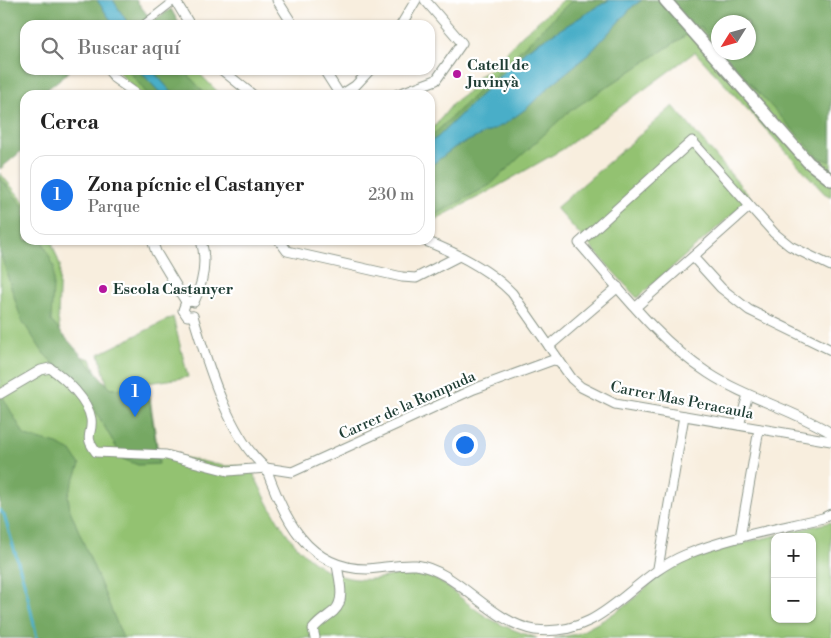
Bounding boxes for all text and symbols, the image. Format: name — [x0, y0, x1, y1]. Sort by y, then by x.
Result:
north arrow — [711, 15, 756, 60]
search box — [20, 20, 435, 75]
icon: search — [38, 34, 66, 62]
text: Buscar aquí — [78, 36, 180, 60]
place label: Catell de Juvinyà — [465, 56, 529, 92]
marker: Catell de Juvinyà — [451, 68, 463, 80]
text: Cerca — [40, 110, 99, 136]
text: Zona pícnic el Castanyer — [88, 173, 305, 197]
text: 1 — [53, 185, 61, 205]
text: 230 m — [368, 185, 414, 205]
text: Parque — [88, 197, 140, 217]
place label: Escola Castanyer — [113, 280, 234, 299]
marker: Escola Castanyer — [97, 283, 109, 295]
street label: Carrer de la Rompuda — [336, 367, 479, 444]
pin: 1 — [119, 376, 151, 417]
street label: Carrer Mas Peracaula — [609, 377, 755, 424]
your location — [452, 432, 478, 458]
map controls — [771, 533, 816, 623]
button: + — [771, 533, 816, 578]
button: − — [771, 578, 816, 623]

